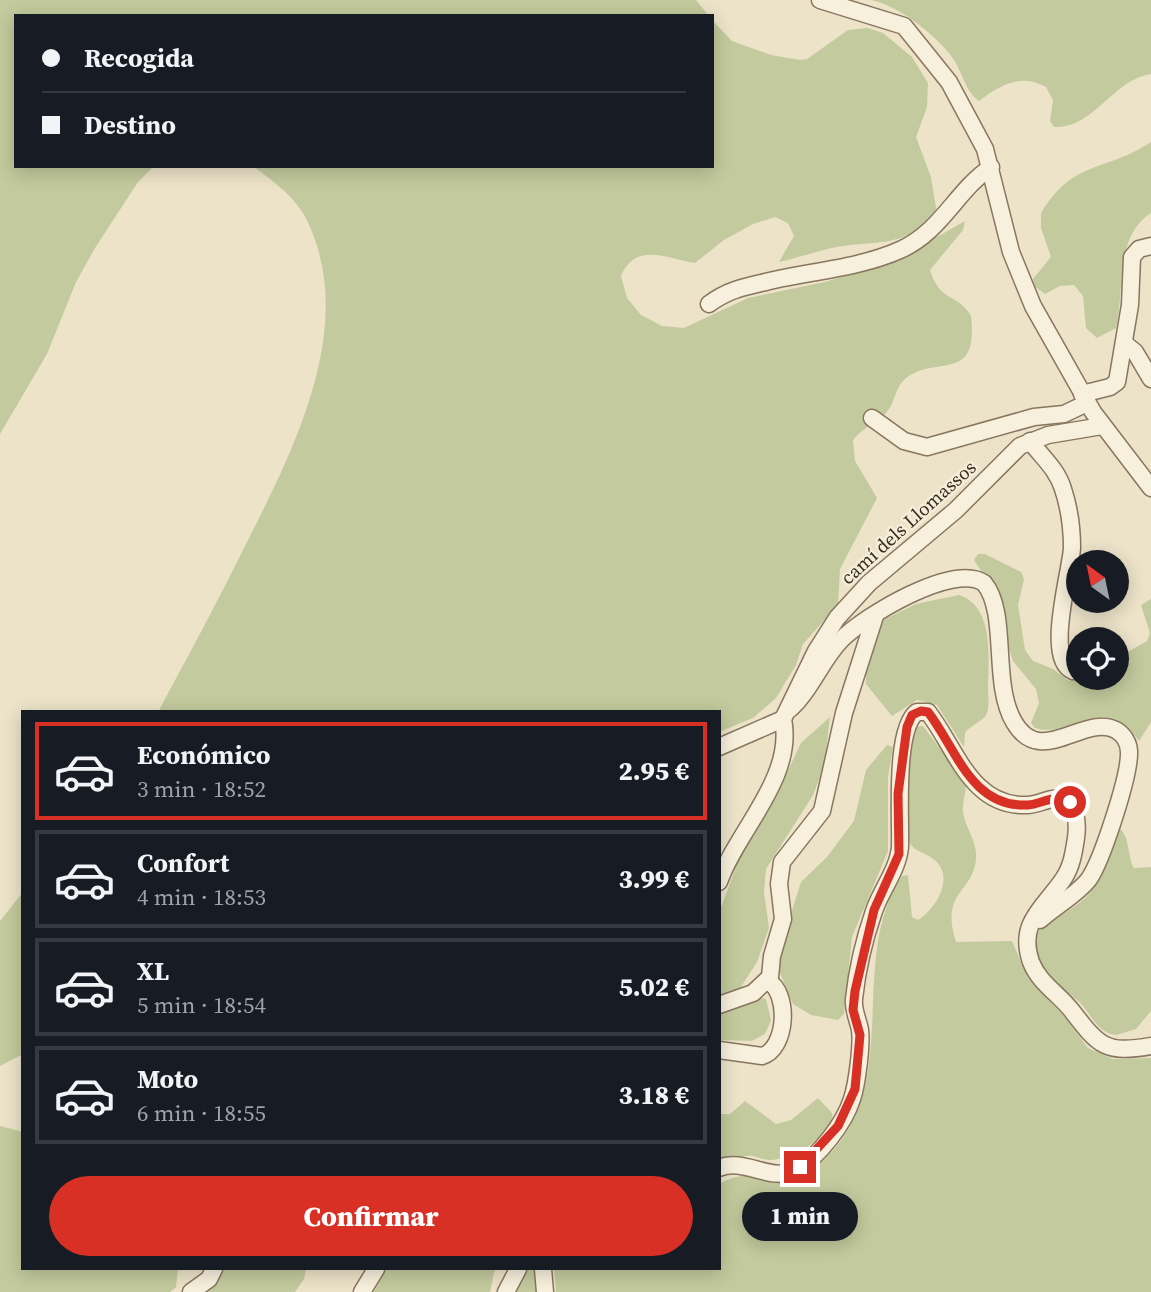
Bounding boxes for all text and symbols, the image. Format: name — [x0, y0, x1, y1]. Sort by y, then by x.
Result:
text: Recogida — [84, 40, 194, 76]
text: Destino — [84, 107, 176, 143]
street label: camí dels Llomassos — [835, 454, 981, 590]
north arrow — [1066, 550, 1129, 612]
map controls — [1066, 550, 1129, 690]
button: locate — [1066, 627, 1129, 690]
text: Económico — [137, 737, 270, 773]
icon: car — [53, 740, 116, 803]
text: 2.95 € — [618, 753, 689, 789]
text: 3 min · 18:52 — [137, 773, 266, 805]
route start — [1054, 786, 1086, 818]
text: Confort — [137, 845, 229, 881]
icon: car — [53, 848, 116, 911]
text: 3.99 € — [618, 861, 689, 897]
text: 4 min · 18:53 — [137, 881, 266, 913]
text: XL — [137, 953, 169, 989]
icon: car — [53, 956, 116, 1019]
text: 5.02 € — [618, 969, 689, 1005]
text: 5 min · 18:54 — [137, 989, 266, 1021]
text: Moto — [137, 1061, 198, 1097]
icon: car — [53, 1064, 116, 1127]
text: 3.18 € — [618, 1077, 689, 1113]
text: 6 min · 18:55 — [137, 1097, 266, 1129]
route end — [784, 1151, 816, 1183]
button: Confirmar — [49, 1176, 693, 1256]
callout: 1 min — [742, 1192, 858, 1240]
text: 1 min — [770, 1200, 830, 1232]

